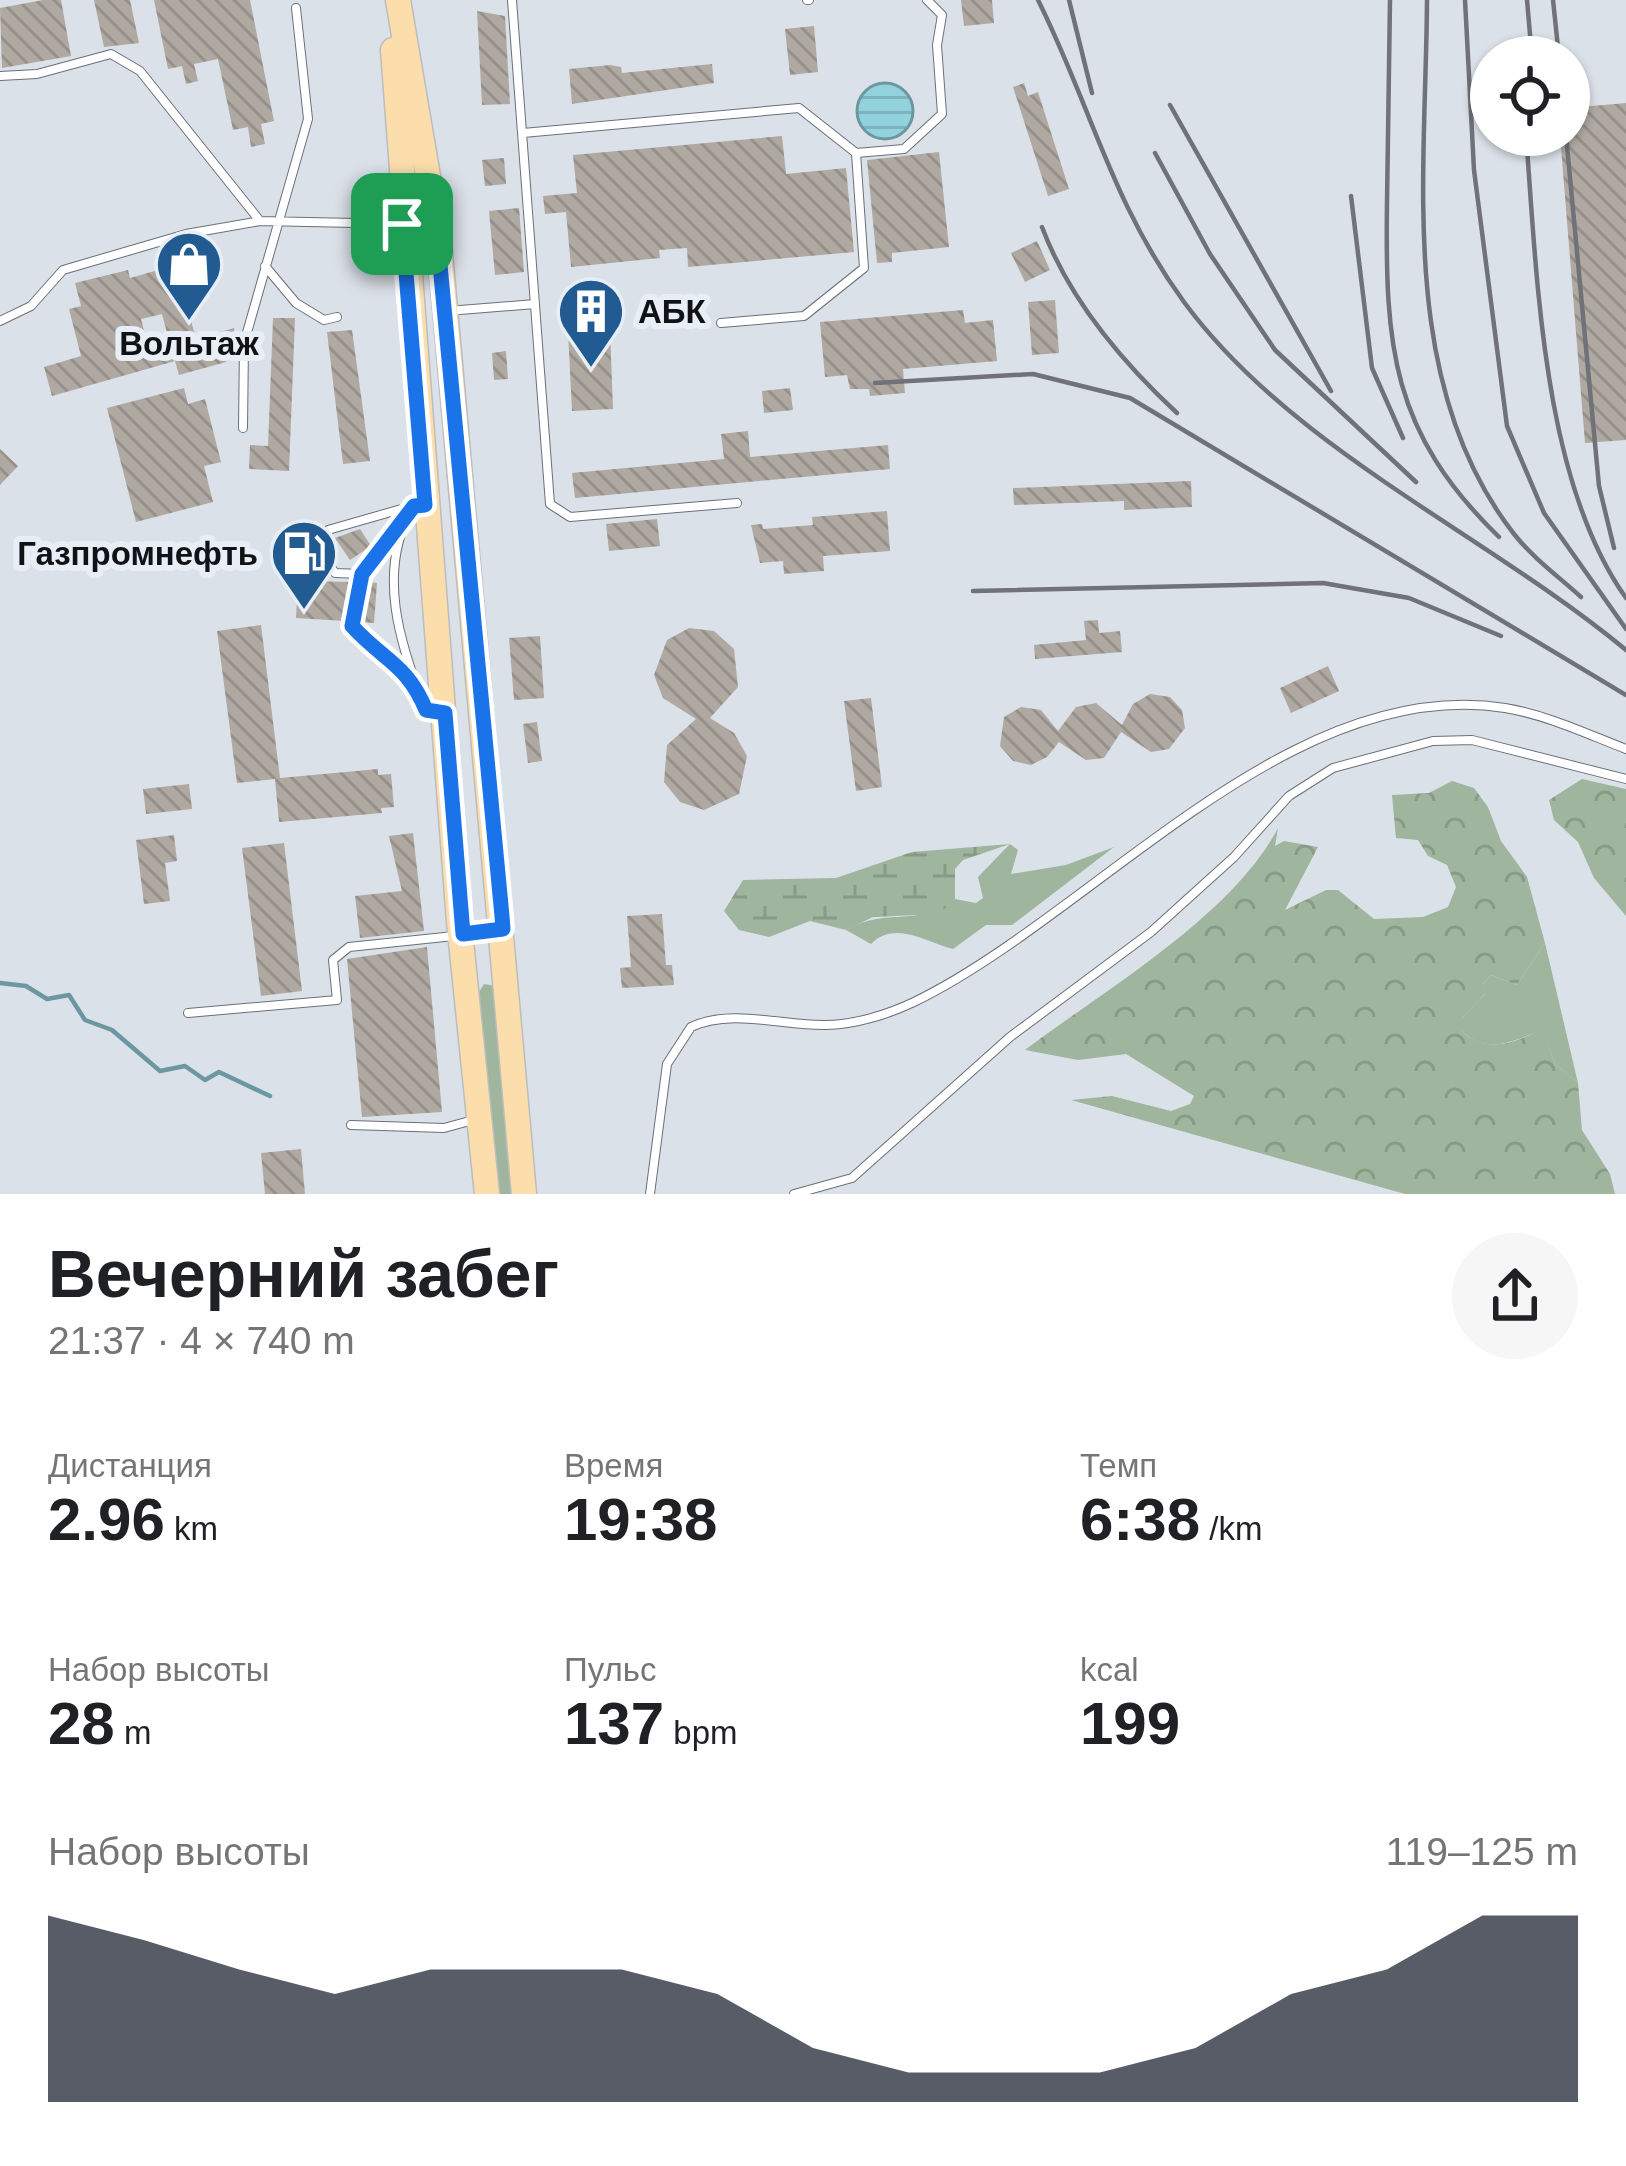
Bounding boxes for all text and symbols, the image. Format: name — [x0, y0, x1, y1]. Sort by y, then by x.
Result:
map controls — [1470, 36, 1590, 156]
button: locate — [1470, 36, 1590, 156]
pin — [351, 173, 453, 275]
icon: arrive — [369, 191, 435, 257]
shop icon: Вольтаж — [154, 229, 224, 323]
building icon: АБК — [556, 276, 626, 370]
place label: АБК — [638, 293, 707, 330]
place label: Вольтаж — [119, 325, 259, 362]
fuel station icon: Газпромнефть — [269, 518, 339, 612]
place label: Газпромнефть — [17, 535, 258, 572]
button: share — [1452, 1233, 1578, 1359]
text: Вечерний забег — [48, 1237, 559, 1311]
text: 21:37 · 4 × 740 m — [48, 1319, 355, 1362]
text: Дистанция — [48, 1447, 212, 1484]
text: Время — [564, 1447, 663, 1484]
text: Темп — [1080, 1447, 1157, 1484]
text: 2.96 — [48, 1486, 165, 1553]
text: 19:38 — [564, 1486, 717, 1553]
text: 6:38 — [1080, 1486, 1200, 1553]
text: km — [165, 1510, 218, 1547]
text: /km — [1200, 1510, 1262, 1547]
text: Набор высоты — [48, 1651, 270, 1688]
text: Пульс — [564, 1651, 656, 1688]
text: kcal — [1080, 1651, 1139, 1688]
text: 28 — [48, 1690, 115, 1757]
text: 137 — [564, 1690, 664, 1757]
text: 199 — [1080, 1690, 1180, 1757]
text: m — [115, 1714, 151, 1751]
text: bpm — [664, 1714, 737, 1751]
text: Набор высоты — [48, 1830, 310, 1873]
text: 119–125 m — [1386, 1830, 1578, 1873]

